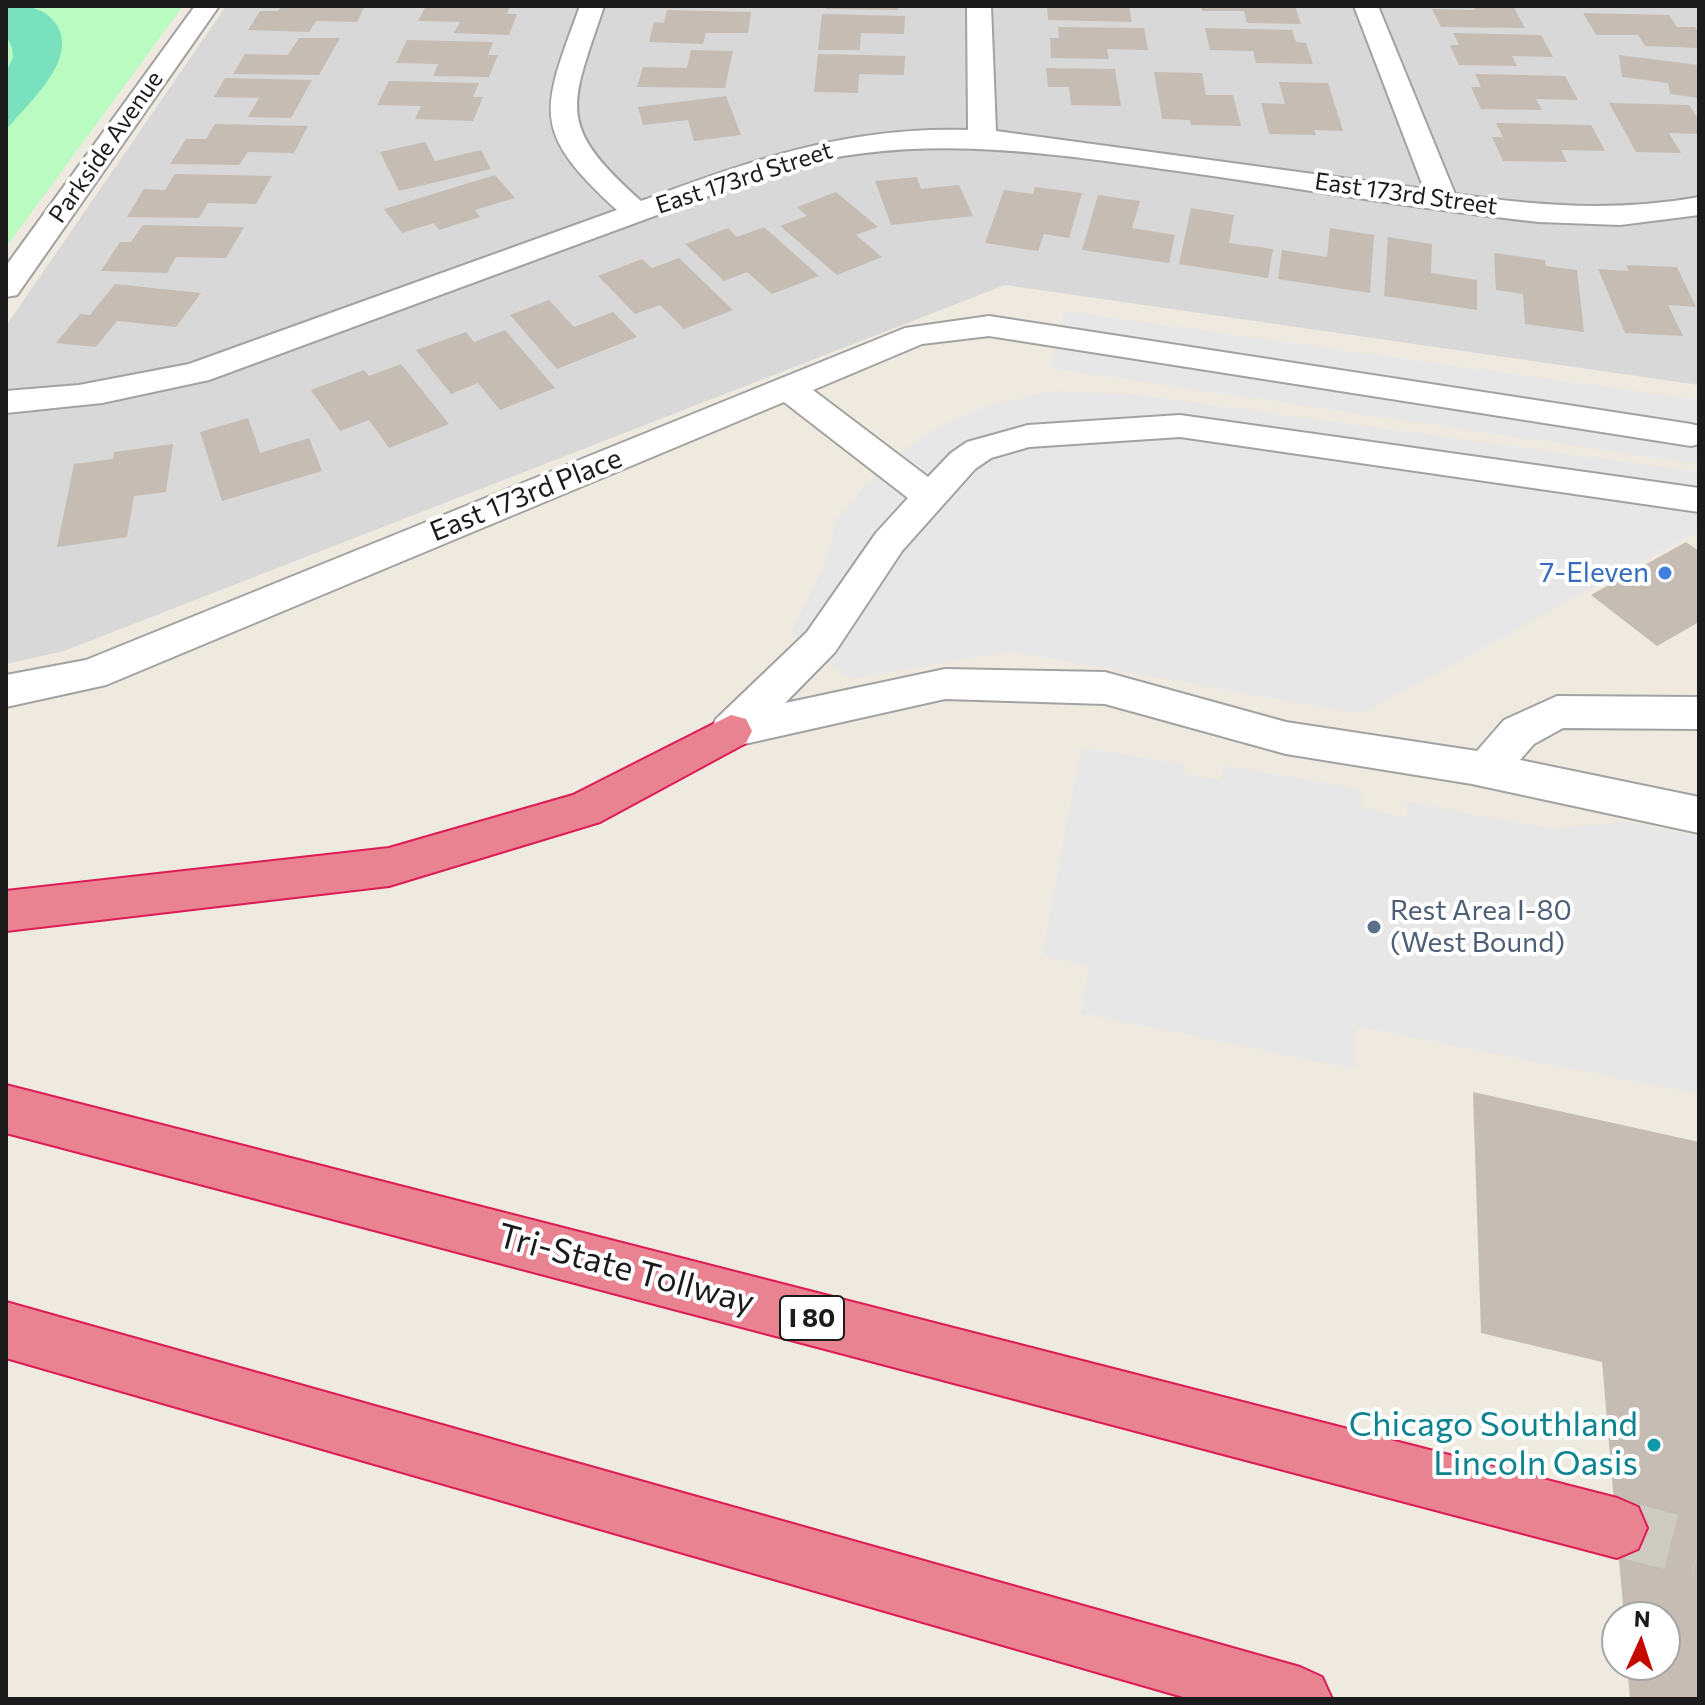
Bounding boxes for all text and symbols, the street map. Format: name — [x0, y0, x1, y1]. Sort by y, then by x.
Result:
street label: Parkside Avenue — [43, 66, 169, 228]
street label: East 173rd Street — [652, 136, 836, 220]
street label: East 173rd Street — [1313, 167, 1499, 221]
street label: East 173rd Place — [425, 441, 627, 549]
place label: 7-Eleven — [1540, 556, 1649, 590]
marker: 7-Eleven — [1656, 564, 1674, 582]
place label: Rest Area I-80 (West Bound) — [1390, 894, 1572, 960]
marker: Rest Area I-80 (West Bound) — [1365, 918, 1383, 936]
street label: Tri-State Tollway — [493, 1215, 759, 1323]
road number: I 80 — [780, 1296, 844, 1340]
place label: Chicago Southland Lincoln Oasis — [1349, 1405, 1638, 1484]
marker: Chicago Southland Lincoln Oasis — [1645, 1436, 1663, 1454]
north arrow — [1601, 1601, 1681, 1681]
text: N — [1633, 1605, 1651, 1632]

